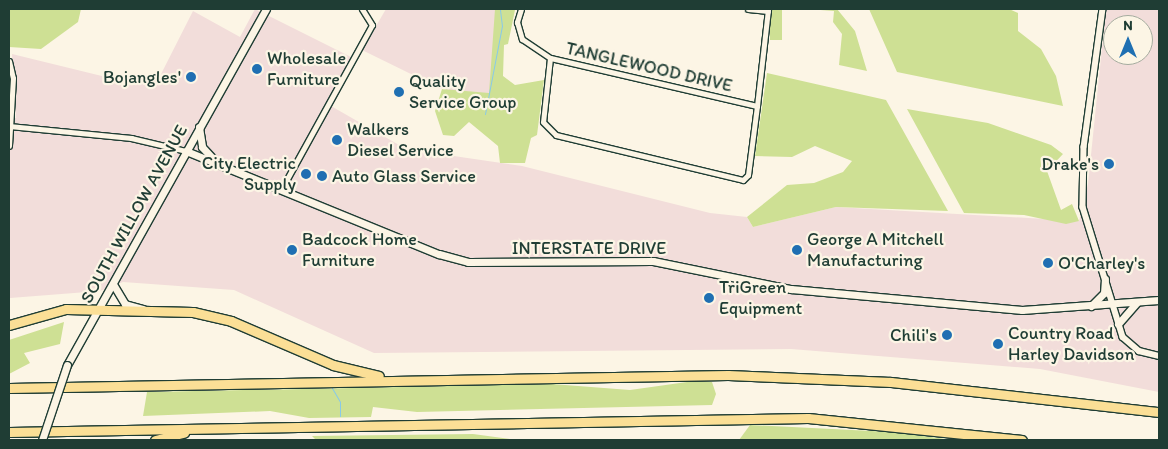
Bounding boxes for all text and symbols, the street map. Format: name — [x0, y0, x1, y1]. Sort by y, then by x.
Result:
north arrow — [1103, 15, 1153, 65]
text: N — [1123, 17, 1133, 34]
street label: TANGLEWOOD DRIVE — [563, 37, 735, 97]
place label: Wholesale Furniture — [267, 48, 346, 90]
marker: Wholesale Furniture — [251, 63, 263, 75]
place label: Bojangles' — [103, 66, 181, 88]
marker: Bojangles' — [185, 71, 197, 83]
place label: Quality Service Group — [409, 71, 516, 114]
marker: Quality Service Group — [393, 86, 405, 98]
place label: Walkers Diesel Service — [347, 119, 454, 162]
street label: SOUTH WILLOW AVENUE — [76, 121, 192, 307]
marker: Walkers Diesel Service — [331, 134, 343, 146]
place label: City Electric Supply — [202, 153, 296, 195]
place label: Drake's — [1041, 153, 1099, 175]
marker: Drake's — [1103, 158, 1115, 170]
place label: Auto Glass Service — [332, 165, 476, 187]
marker: City Electric Supply — [300, 168, 312, 180]
marker: Auto Glass Service — [316, 170, 328, 182]
place label: Badcock Home Furniture — [302, 229, 417, 272]
place label: George A Mitchell Manufacturing — [807, 229, 944, 272]
street label: INTERSTATE DRIVE — [511, 237, 667, 259]
marker: Badcock Home Furniture — [286, 244, 298, 256]
marker: George A Mitchell Manufacturing — [791, 244, 803, 256]
place label: O'Charley's — [1058, 252, 1145, 274]
marker: O'Charley's — [1042, 257, 1054, 269]
place label: TriGreen Equipment — [719, 277, 802, 320]
marker: TriGreen Equipment — [703, 292, 715, 304]
place label: Country Road Harley Davidson — [1008, 323, 1134, 366]
place label: Chili's — [890, 324, 937, 346]
marker: Chili's — [941, 329, 953, 341]
marker: Country Road Harley Davidson — [992, 338, 1004, 350]

